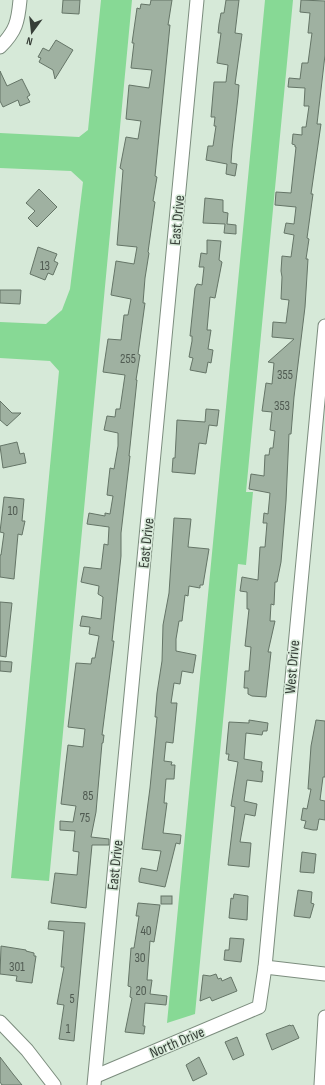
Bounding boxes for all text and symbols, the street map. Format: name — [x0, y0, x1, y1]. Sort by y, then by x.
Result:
north arrow — [12, 12, 52, 52]
text: N — [25, 34, 34, 48]
street label: East Drive — [166, 194, 189, 246]
house number: 13 — [40, 258, 50, 274]
house number: 255 — [120, 351, 136, 367]
house number: 355 — [277, 367, 293, 383]
house number: 353 — [274, 398, 290, 414]
house number: 10 — [8, 503, 18, 519]
street label: East Drive — [134, 517, 159, 569]
street label: West Drive — [281, 639, 304, 695]
house number: 85 — [83, 788, 93, 804]
house number: 75 — [80, 810, 90, 826]
street label: East Drive — [103, 839, 128, 891]
house number: 40 — [140, 923, 152, 939]
house number: 30 — [134, 950, 146, 966]
house number: 301 — [9, 959, 25, 975]
house number: 20 — [135, 983, 147, 999]
house number: 5 — [69, 991, 75, 1007]
house number: 1 — [66, 1021, 71, 1037]
street label: North Drive — [147, 1022, 208, 1063]

